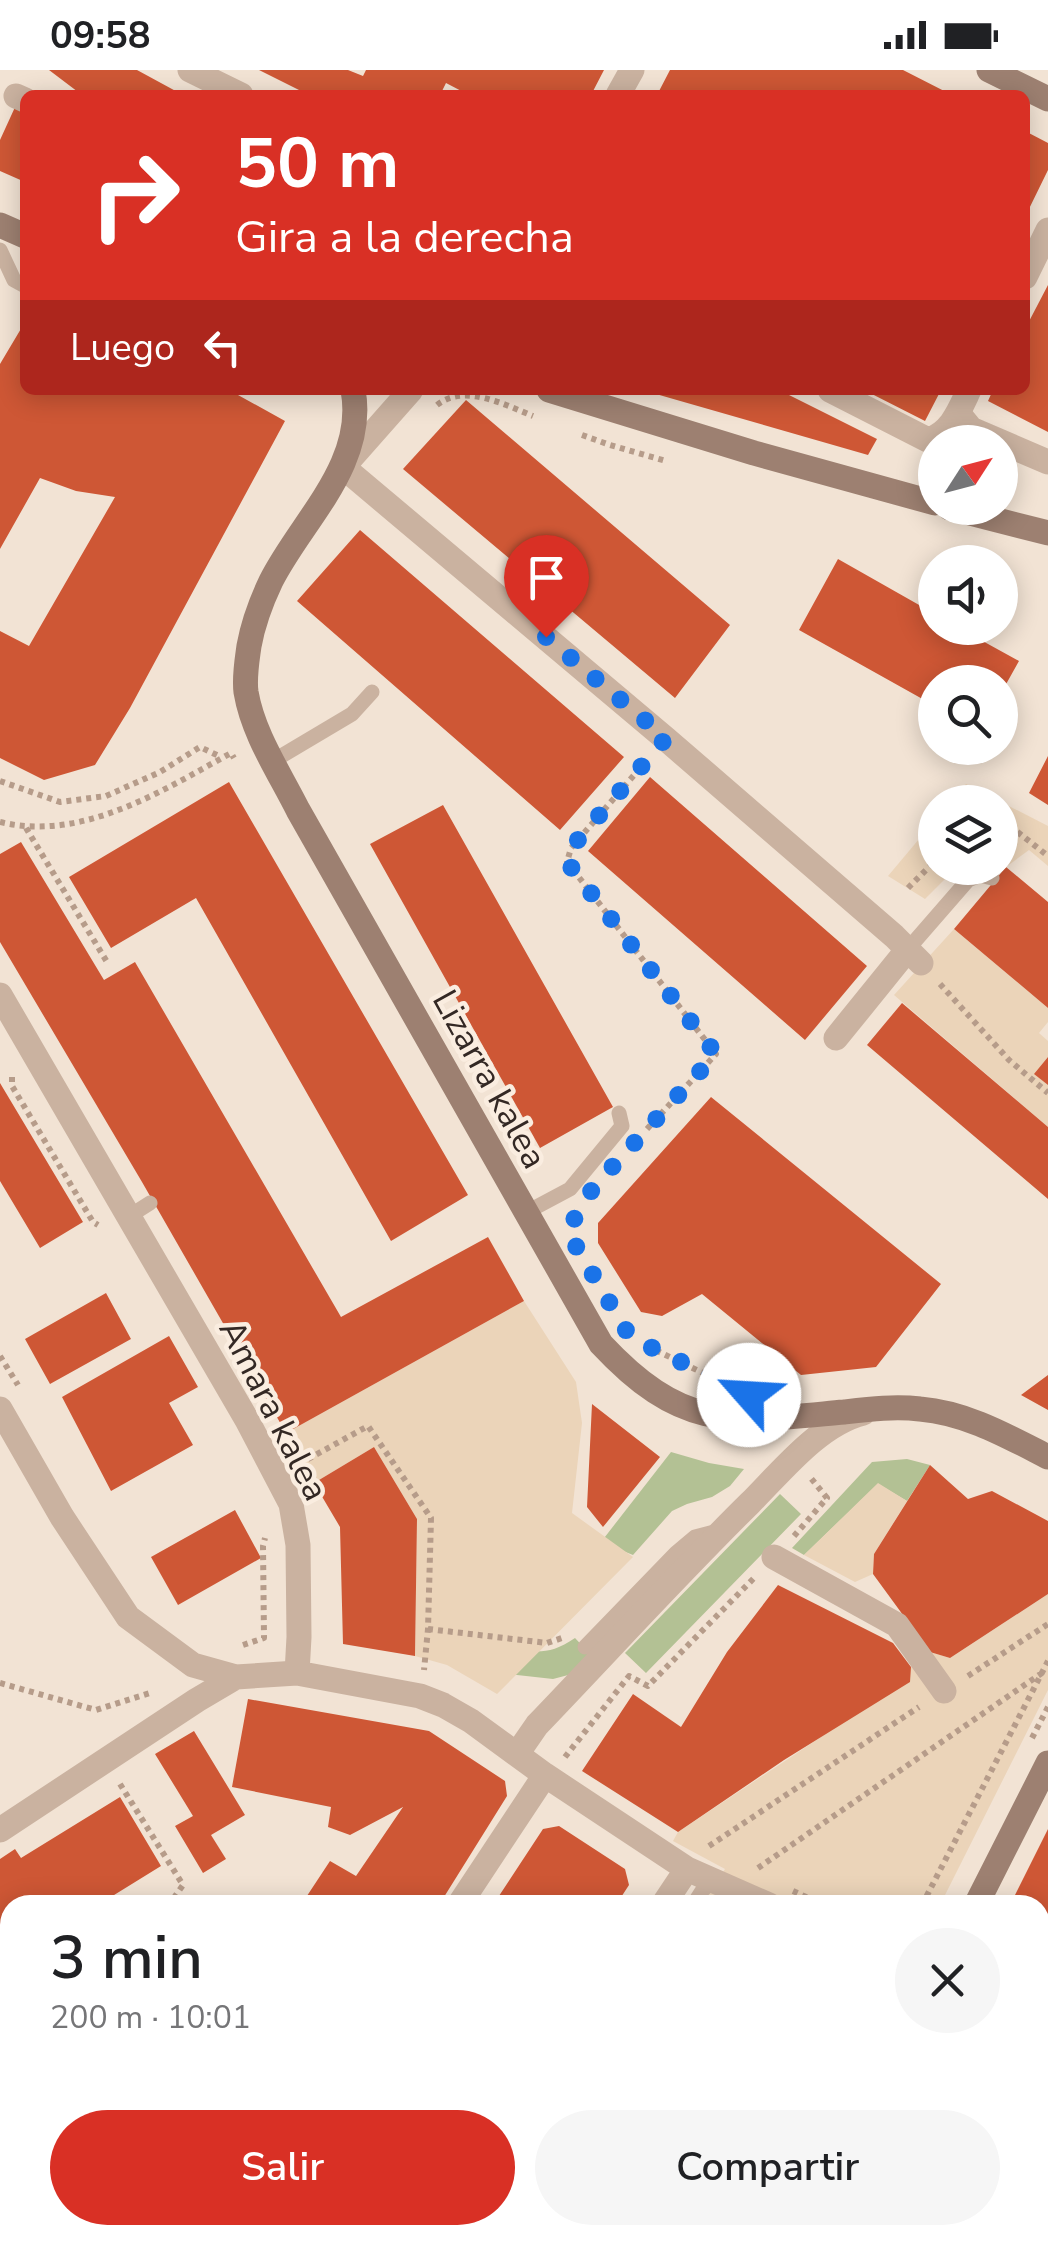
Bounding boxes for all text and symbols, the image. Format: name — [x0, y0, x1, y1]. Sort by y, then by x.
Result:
text: 09:58 — [50, 10, 151, 61]
text: 50 m — [235, 116, 399, 212]
icon: right — [70, 130, 200, 260]
text: Gira a la derecha — [235, 207, 574, 268]
icon: left — [195, 320, 250, 375]
text: Luego — [70, 322, 175, 373]
north arrow — [918, 425, 1018, 525]
map controls — [918, 425, 1018, 885]
pin — [504, 535, 589, 638]
button: sound — [918, 545, 1018, 645]
icon: arrive — [519, 550, 574, 605]
button: search — [918, 665, 1018, 765]
button: layers — [918, 785, 1018, 885]
street label: Lizarra kalea — [421, 982, 558, 1177]
street label: Amara kalea — [208, 1312, 339, 1509]
position arrow — [697, 1343, 801, 1447]
text: 3 min — [50, 1917, 203, 1999]
button: close — [895, 1928, 1000, 2033]
text: 200 m · 10:01 — [50, 1996, 251, 2039]
button: Salir — [50, 2110, 515, 2225]
button: Compartir — [535, 2110, 1000, 2225]

